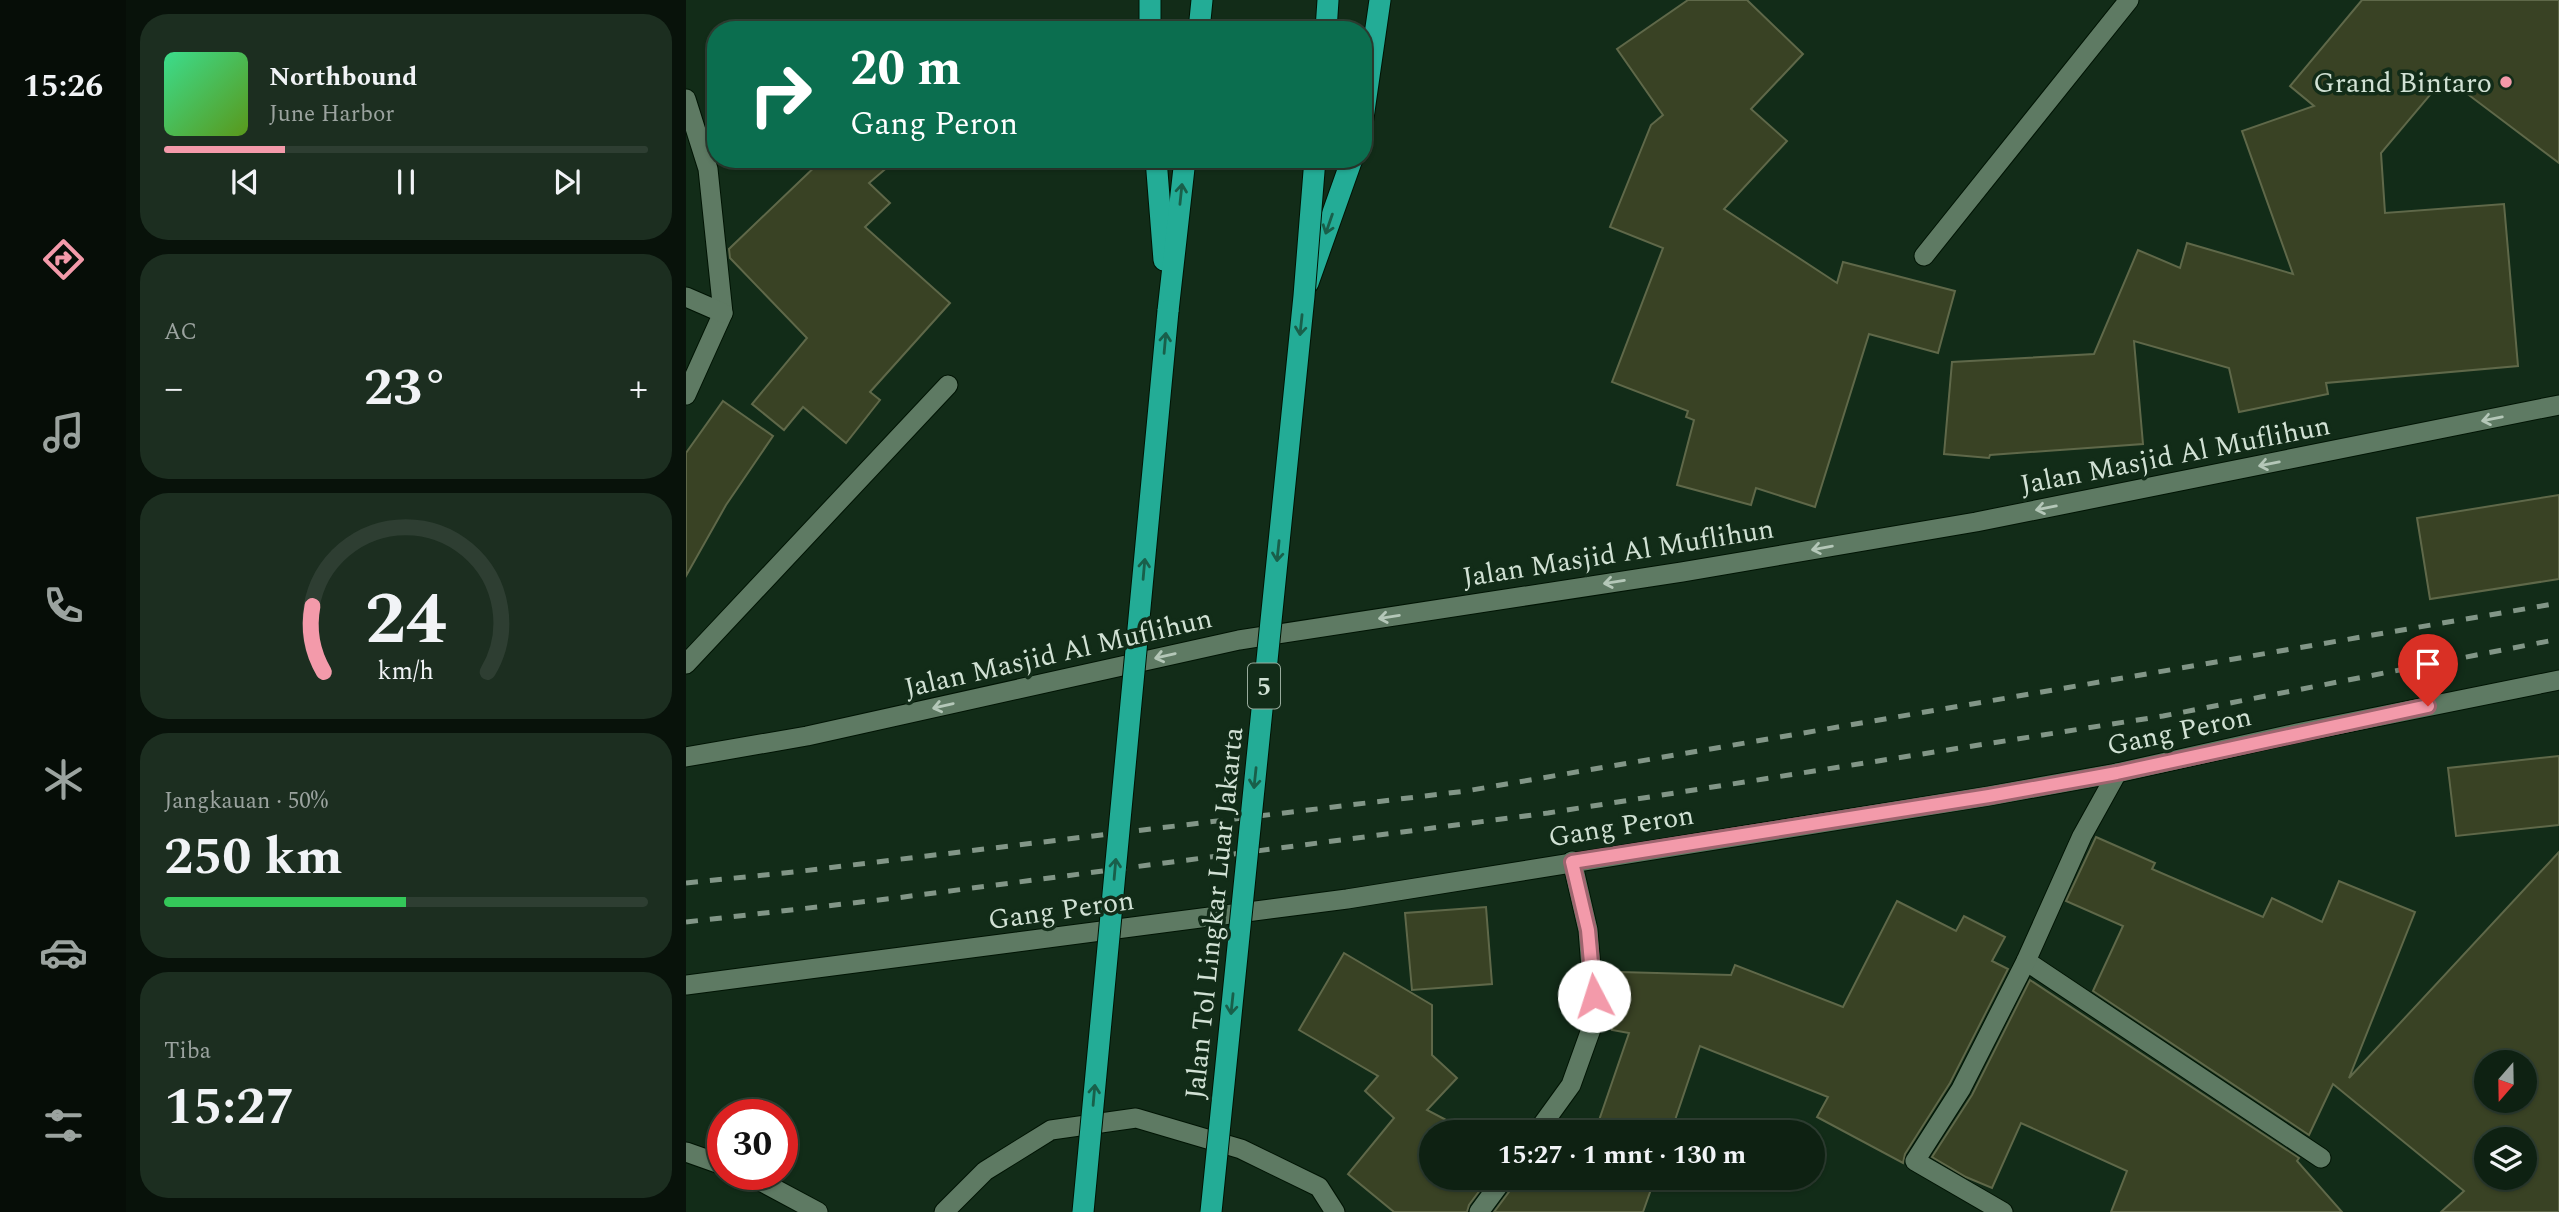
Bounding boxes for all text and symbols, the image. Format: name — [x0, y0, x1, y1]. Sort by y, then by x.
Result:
text: 20 m — [850, 32, 961, 107]
icon: right — [735, 49, 826, 140]
text: Northbound — [269, 57, 417, 97]
text: 15:26 — [23, 62, 103, 111]
place label: Grand Bintaro — [2313, 62, 2492, 105]
marker: Grand Bintaro — [2498, 74, 2514, 90]
text: June Harbor — [269, 97, 394, 132]
text: Gang Peron — [850, 100, 1018, 149]
icon: previous — [226, 163, 264, 201]
icon: pause — [387, 163, 425, 201]
icon: next — [548, 163, 586, 201]
one-way arrow — [1175, 183, 1188, 206]
one-way arrow — [1322, 212, 1334, 234]
icon: directions — [39, 235, 88, 284]
one-way arrow — [1294, 313, 1307, 336]
text: AC — [164, 315, 197, 350]
one-way arrow — [1159, 332, 1172, 354]
text: 23° — [364, 349, 448, 428]
text: − — [164, 360, 183, 418]
text: + — [629, 360, 648, 418]
street label: Jalan Masjid Al Muflihun — [2017, 404, 2334, 507]
icon: music — [39, 408, 88, 457]
one-way arrow — [2481, 412, 2504, 426]
one-way arrow — [2258, 457, 2281, 471]
one-way arrow — [2035, 502, 2058, 516]
street label: Jalan Masjid Al Muflihun — [1459, 508, 1777, 599]
one-way arrow — [1271, 539, 1284, 562]
one-way arrow — [1811, 542, 1834, 555]
one-way arrow — [1138, 558, 1151, 581]
text: 24 — [365, 565, 447, 676]
one-way arrow — [1603, 576, 1626, 589]
icon: phone — [39, 581, 88, 630]
street label: Jalan Masjid Al Muflihun — [900, 597, 1217, 710]
one-way arrow — [1379, 611, 1401, 624]
pin — [2398, 634, 2458, 706]
icon: arrive — [2409, 645, 2447, 683]
one-way arrow — [1155, 651, 1177, 664]
text: km/h — [378, 653, 434, 691]
road number: 5 — [1248, 664, 1280, 708]
street label: Gang Peron — [2103, 695, 2256, 768]
one-way arrow — [932, 699, 955, 713]
street label: Jalan Tol Lingkar Luar Jakarta — [1174, 725, 1255, 1101]
icon: climate — [39, 755, 88, 804]
one-way arrow — [1248, 766, 1261, 788]
text: Jangkauan · 50% — [164, 784, 328, 819]
street label: Gang Peron — [1545, 794, 1697, 859]
text: 250 km — [164, 818, 343, 897]
one-way arrow — [1109, 858, 1122, 881]
street label: Gang Peron — [985, 879, 1137, 942]
icon: car — [39, 928, 88, 977]
position arrow — [1557, 959, 1631, 1033]
one-way arrow — [1226, 992, 1239, 1015]
text: Tiba — [164, 1034, 211, 1069]
north arrow — [2474, 1050, 2538, 1113]
map controls — [2474, 1050, 2537, 1190]
text: 15:27 — [164, 1068, 295, 1147]
one-way arrow — [1088, 1084, 1101, 1107]
speed limit sign: 30 — [707, 1099, 798, 1190]
icon: filters — [39, 1101, 88, 1150]
button: layers — [2474, 1127, 2537, 1190]
text: 15:27 · 1 mnt · 130 m — [1498, 1135, 1746, 1175]

